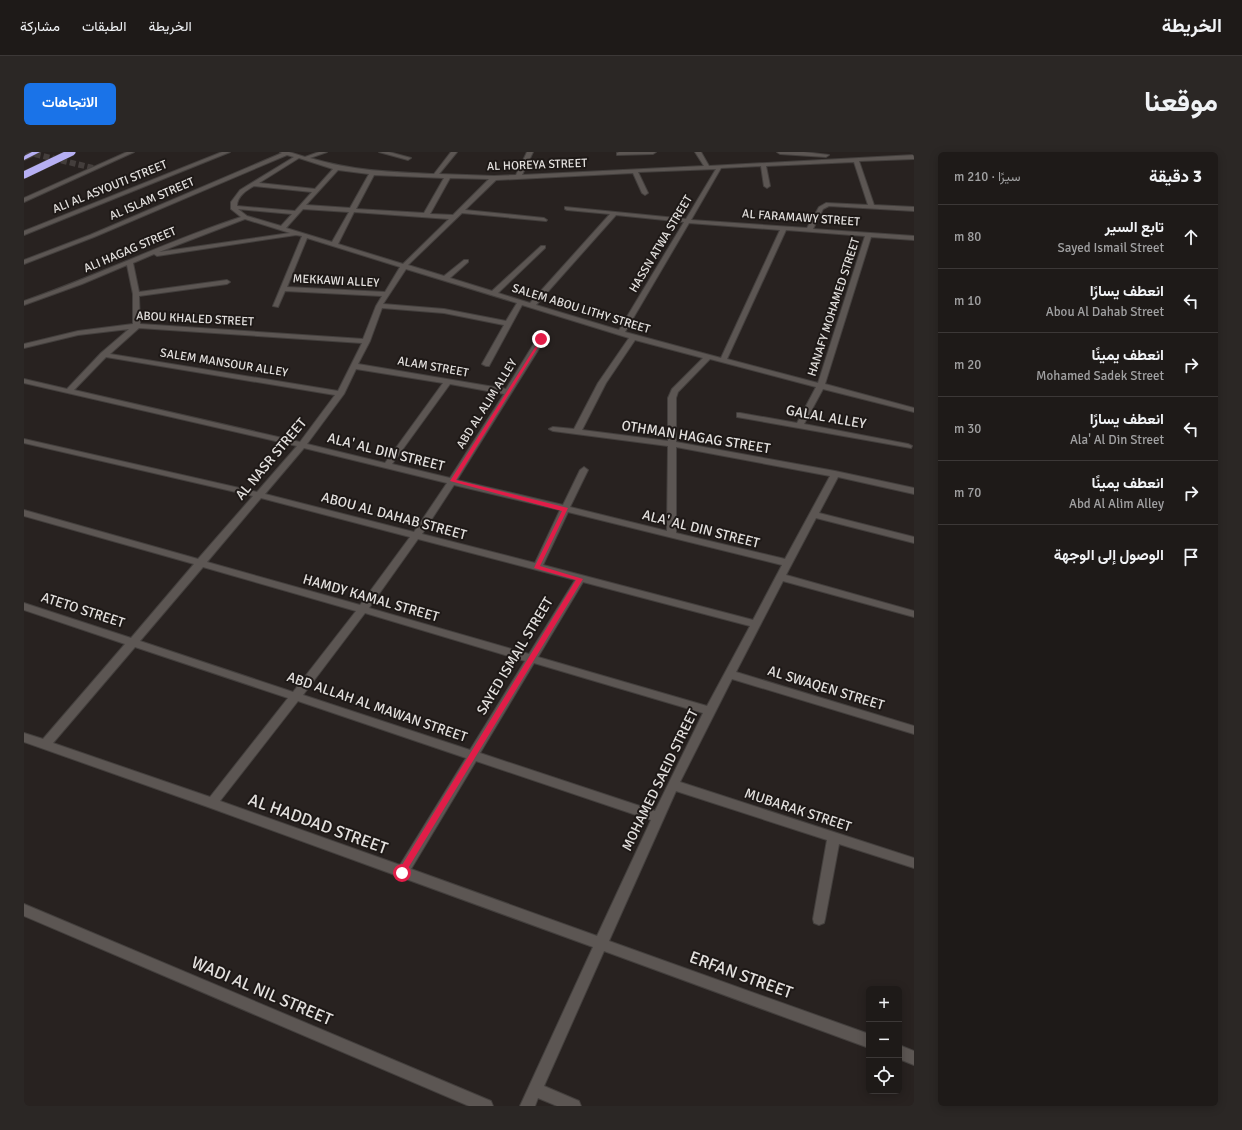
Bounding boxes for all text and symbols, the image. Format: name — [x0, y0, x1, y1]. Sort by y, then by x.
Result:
text: الخريطة — [1162, 14, 1222, 38]
text: مشاركة — [20, 18, 60, 35]
text: الطبقات — [82, 18, 126, 35]
text: الخريطة — [148, 18, 192, 35]
button: الاتجاهات — [24, 83, 116, 125]
text: موقعنا — [1144, 85, 1218, 119]
street label: AL HOREYA STREET — [487, 156, 588, 174]
street label: ALI AL ASYOUTI STREET — [50, 157, 170, 217]
text: 3 دقيقة — [1149, 166, 1202, 187]
text: سيرًا · 210 m — [954, 169, 1021, 185]
street label: AL ISLAM STREET — [107, 174, 197, 224]
street label: HASSN ATWA STREET — [626, 193, 696, 295]
street label: AL FARAMAWY STREET — [742, 206, 861, 230]
text: تابع السير — [1105, 218, 1164, 236]
street label: ALI HAGAG STREET — [81, 224, 179, 276]
icon: ahead — [1180, 226, 1202, 248]
text: 80 m — [954, 229, 981, 245]
street label: HANAFY MOHAMED STREET — [805, 236, 864, 378]
text: Sayed Ismail Street — [1058, 240, 1164, 256]
street label: MEKKAWI ALLEY — [292, 271, 380, 291]
street label: SALEM ABOU LITHY STREET — [510, 281, 652, 337]
text: انعطف يسارًا — [1090, 282, 1164, 300]
icon: left — [1180, 290, 1202, 312]
text: 10 m — [954, 293, 981, 309]
text: Abou Al Dahab Street — [1046, 304, 1164, 320]
street label: ABOU KHALED STREET — [136, 308, 254, 330]
route end — [532, 330, 550, 348]
street label: SALEM MANSOUR ALLEY — [159, 345, 289, 381]
text: انعطف يمينًا — [1092, 346, 1164, 364]
street label: ALAM STREET — [396, 353, 470, 381]
icon: right — [1180, 354, 1202, 376]
street label: ABD AL ALIM ALLEY — [453, 356, 521, 452]
text: 20 m — [954, 357, 981, 373]
text: Mohamed Sadek Street — [1036, 368, 1164, 384]
street label: GALAL ALLEY — [784, 402, 868, 432]
text: انعطف يسارًا — [1090, 410, 1164, 428]
street label: AL NASR STREET — [232, 415, 310, 503]
street label: OTHMAN HAGAG STREET — [620, 417, 772, 457]
icon: left — [1180, 418, 1202, 440]
text: 30 m — [954, 421, 981, 437]
street label: ALA' AL DIN STREET — [326, 429, 447, 475]
text: Ala' Al Din Street — [1070, 432, 1164, 448]
text: انعطف يمينًا — [1092, 474, 1164, 492]
icon: right — [1180, 482, 1202, 504]
text: 70 m — [954, 485, 981, 501]
street label: ABOU AL DAHAB STREET — [319, 488, 469, 544]
text: Abd Al Alim Alley — [1069, 496, 1164, 512]
street label: ALA' AL DIN STREET — [641, 506, 762, 552]
text: الوصول إلى الوجهة — [1054, 546, 1164, 564]
icon: arrive — [1180, 546, 1202, 568]
street label: HAMDY KAMAL STREET — [301, 570, 441, 626]
street label: ATETO STREET — [39, 589, 127, 632]
street label: SAYED ISMAIL STREET — [473, 594, 557, 718]
street label: AL SWAQEN STREET — [766, 662, 887, 714]
street label: ABD ALLAH AL MAWAN STREET — [285, 668, 469, 746]
street label: MOHAMED SAEID STREET — [618, 706, 702, 854]
street label: MUBARAK STREET — [742, 785, 854, 835]
street label: AL HADDAD STREET — [245, 789, 391, 859]
route start — [393, 864, 411, 882]
street label: ERFAN STREET — [686, 947, 796, 1004]
street label: WADI AL NIL STREET — [188, 952, 336, 1030]
map controls — [866, 986, 902, 1094]
button: + — [866, 986, 902, 1022]
button: − — [866, 1022, 902, 1058]
button: locate — [866, 1058, 902, 1094]

